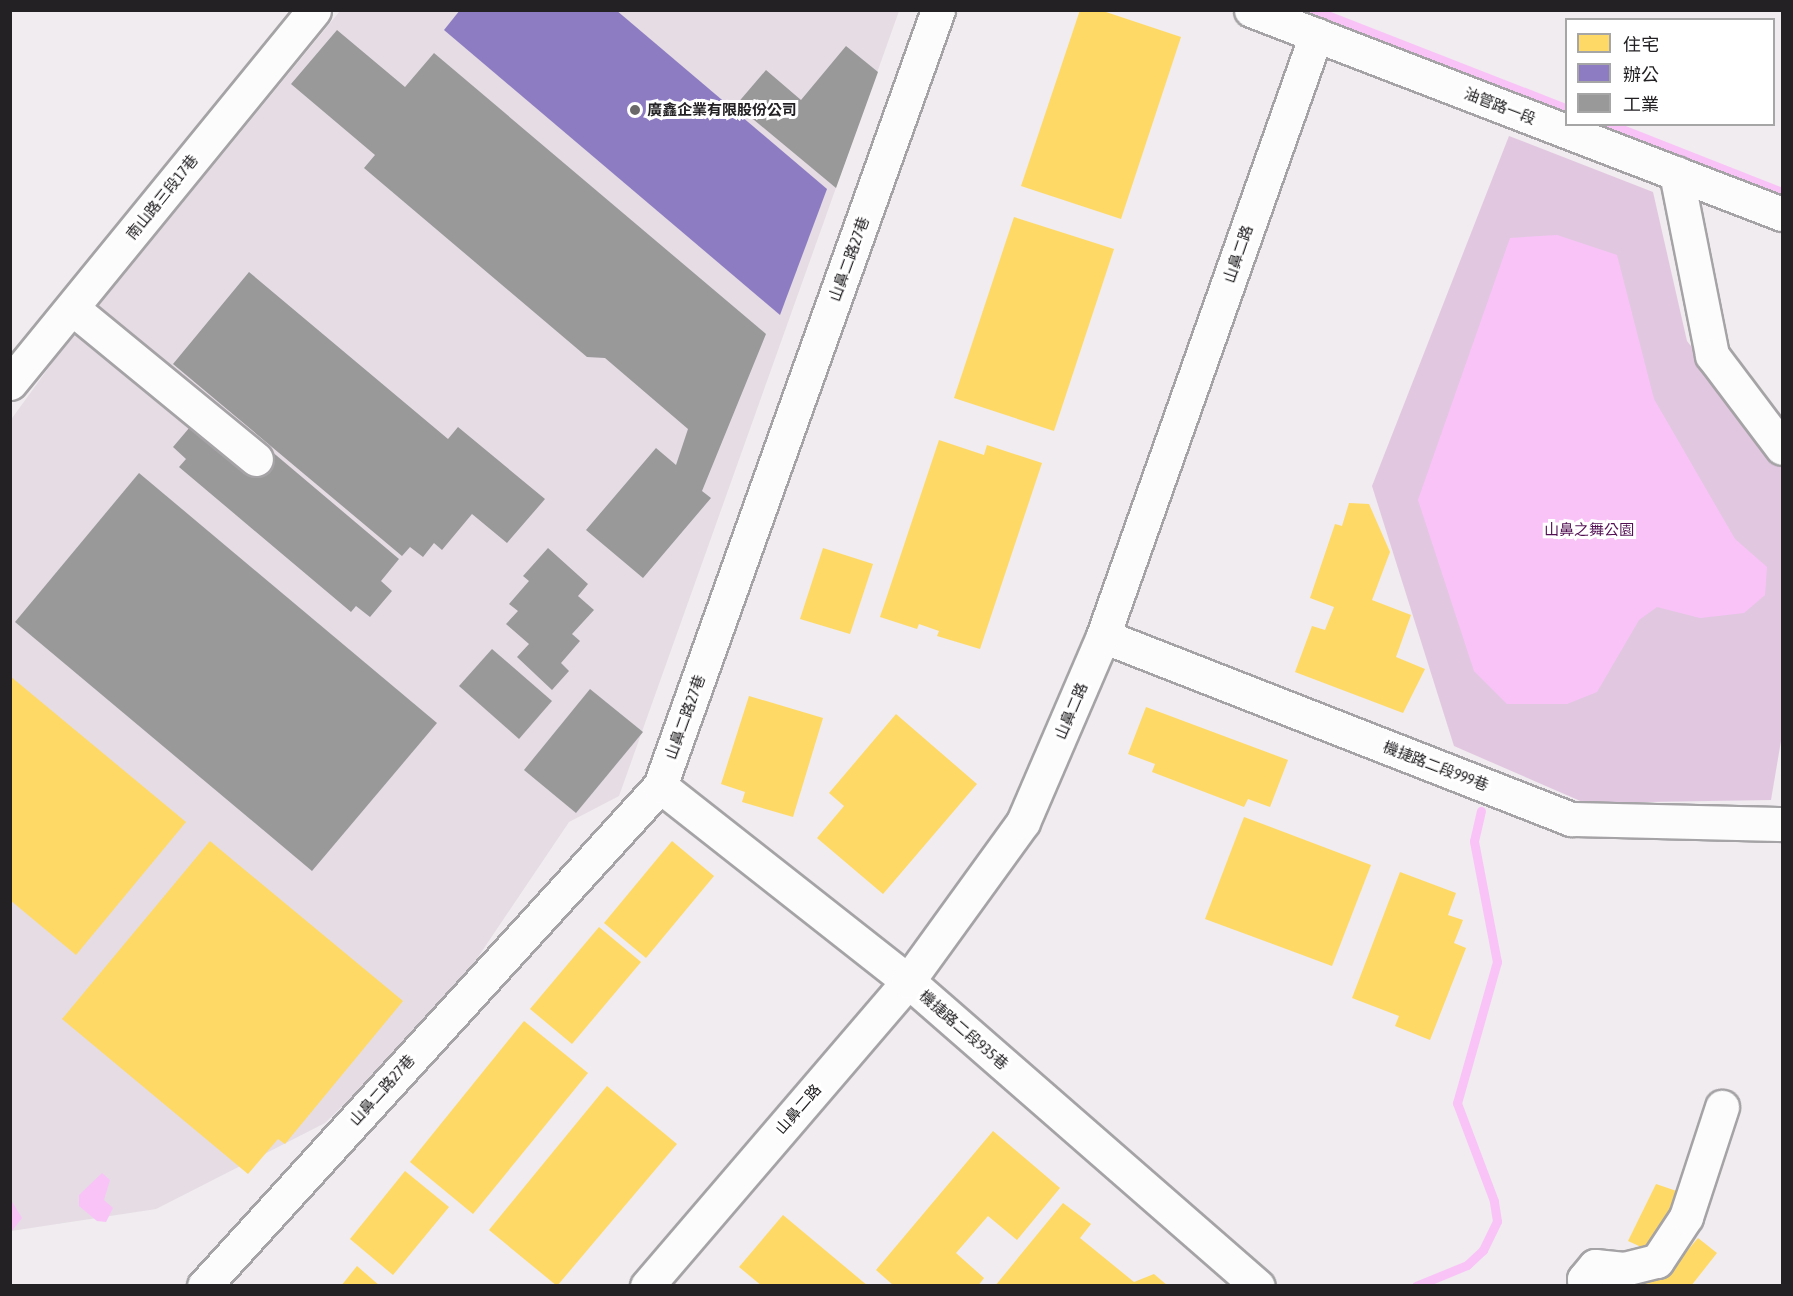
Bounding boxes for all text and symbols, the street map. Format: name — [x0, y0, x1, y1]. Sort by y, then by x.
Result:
legend — [1565, 18, 1775, 126]
text: 住宅 — [1623, 34, 1659, 55]
text: 辦公 — [1623, 64, 1659, 85]
street label: 油管路一段 — [1462, 84, 1538, 128]
text: 工業 — [1623, 94, 1659, 115]
place label: 廣鑫企業有限股份公司 — [647, 101, 797, 119]
marker: 廣鑫企業有限股份公司 — [628, 103, 642, 117]
street label: 南山路三段17巷 — [122, 151, 202, 243]
street label: 山鼻二路27巷 — [825, 214, 873, 304]
street label: 山鼻二路 — [1220, 223, 1256, 285]
park label: 山鼻之舞公園 — [1544, 521, 1634, 539]
street label: 山鼻二路27巷 — [661, 672, 709, 762]
street label: 山鼻二路 — [1051, 680, 1091, 742]
street label: 機捷路二段999巷 — [1381, 738, 1491, 794]
street label: 機捷路二段935巷 — [916, 987, 1012, 1073]
street label: 山鼻二路27巷 — [346, 1051, 418, 1129]
street label: 山鼻二路 — [772, 1080, 824, 1138]

